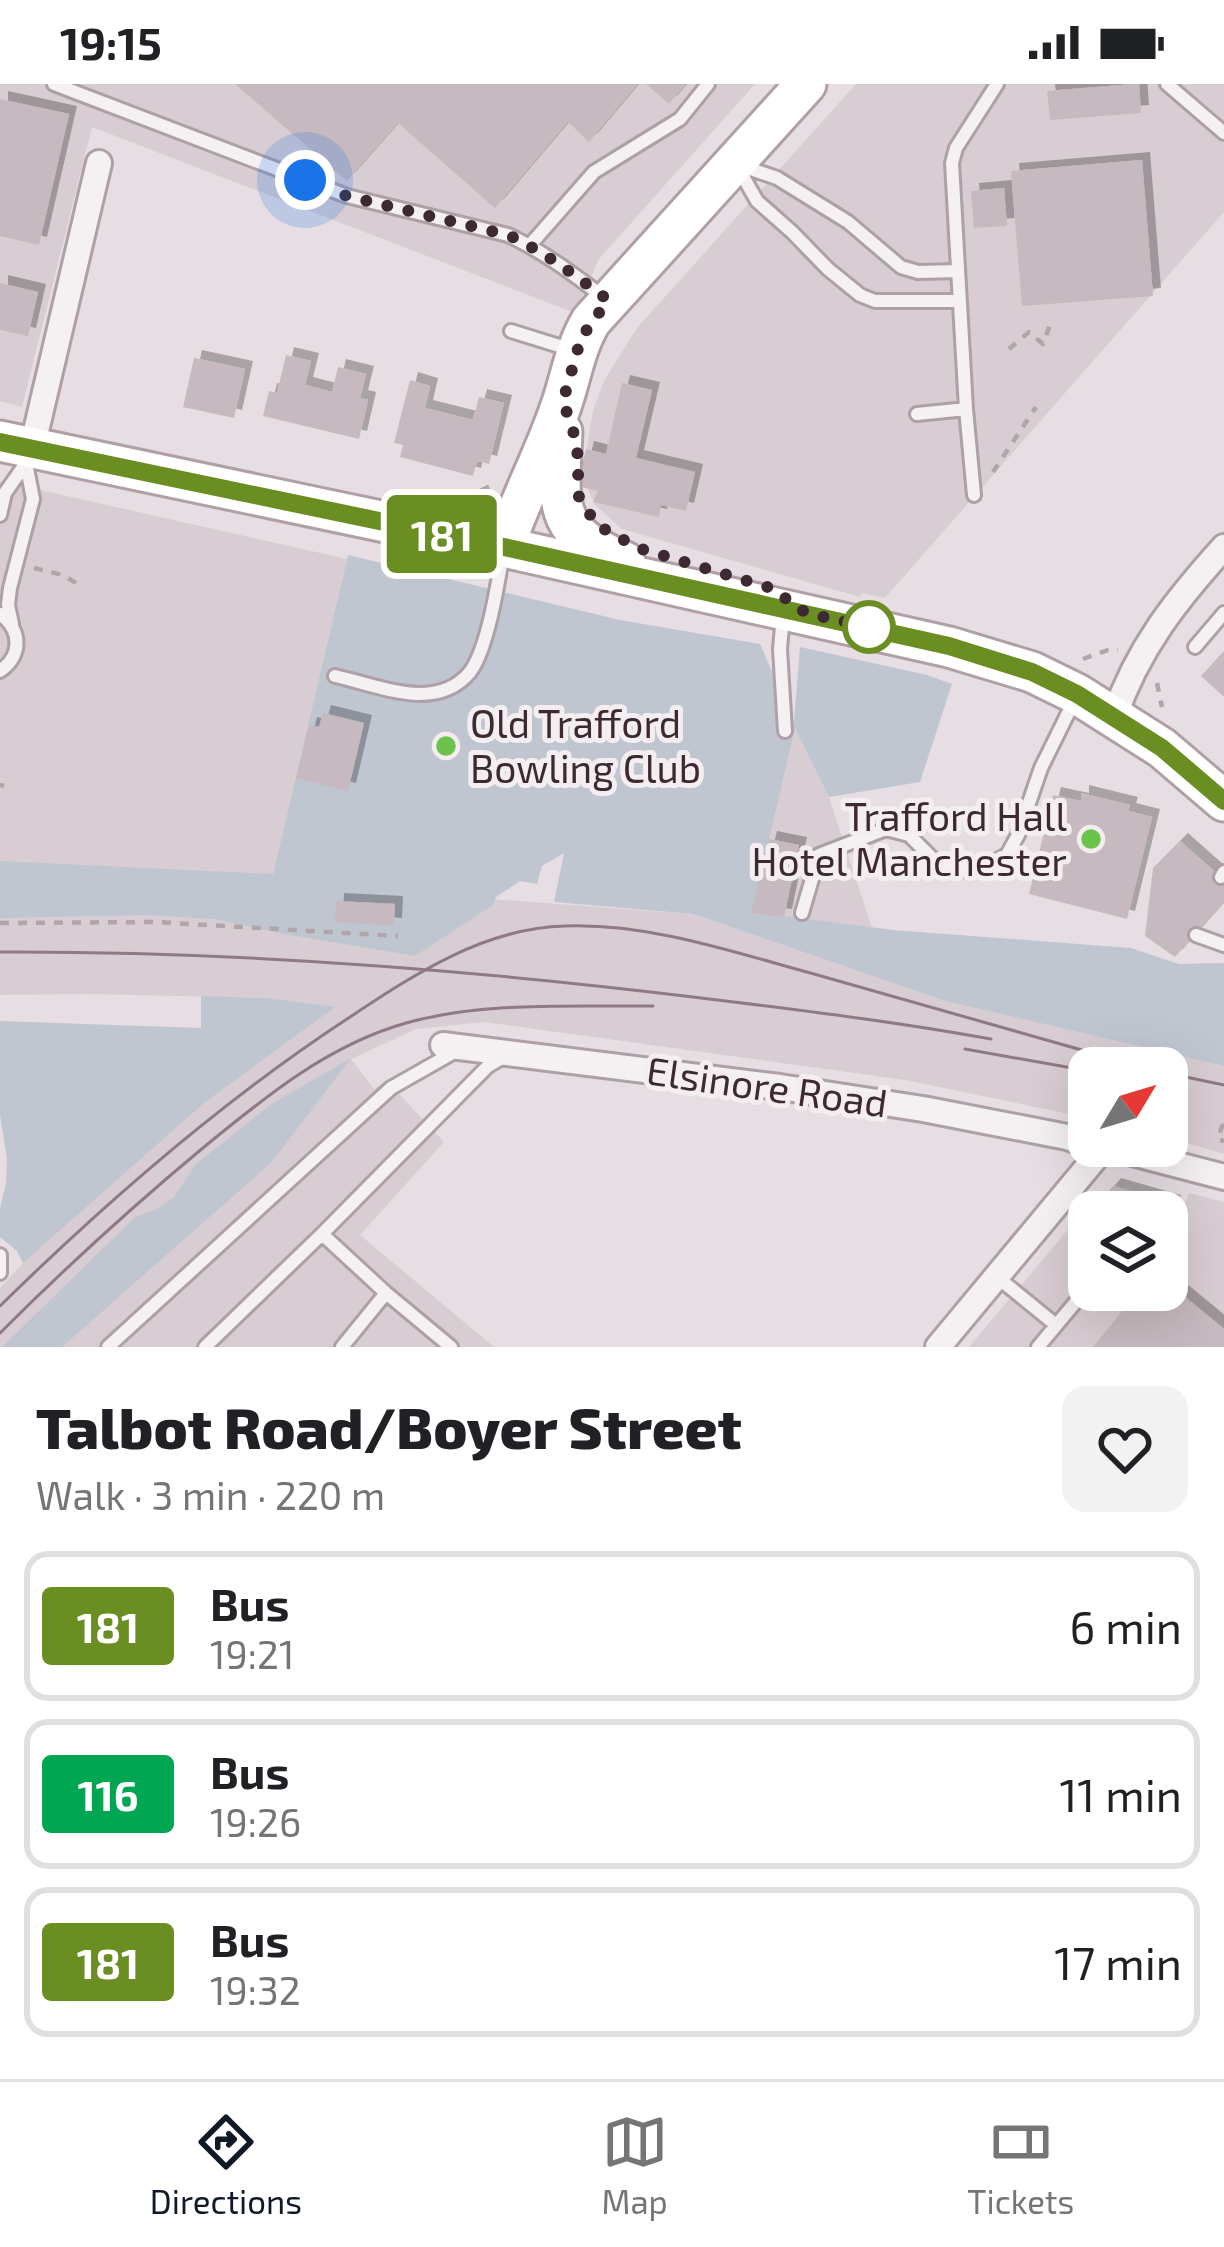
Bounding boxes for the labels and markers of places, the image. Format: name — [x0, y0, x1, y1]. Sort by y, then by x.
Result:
unlabelled marker — [844, 602, 894, 652]
place label: Old Trafford Bowling Club — [470, 699, 701, 791]
marker: Old Trafford Bowling Club — [433, 733, 459, 759]
place label: Trafford Hall Hotel Manchester — [752, 792, 1067, 884]
marker: Trafford Hall Hotel Manchester — [1078, 826, 1104, 852]

